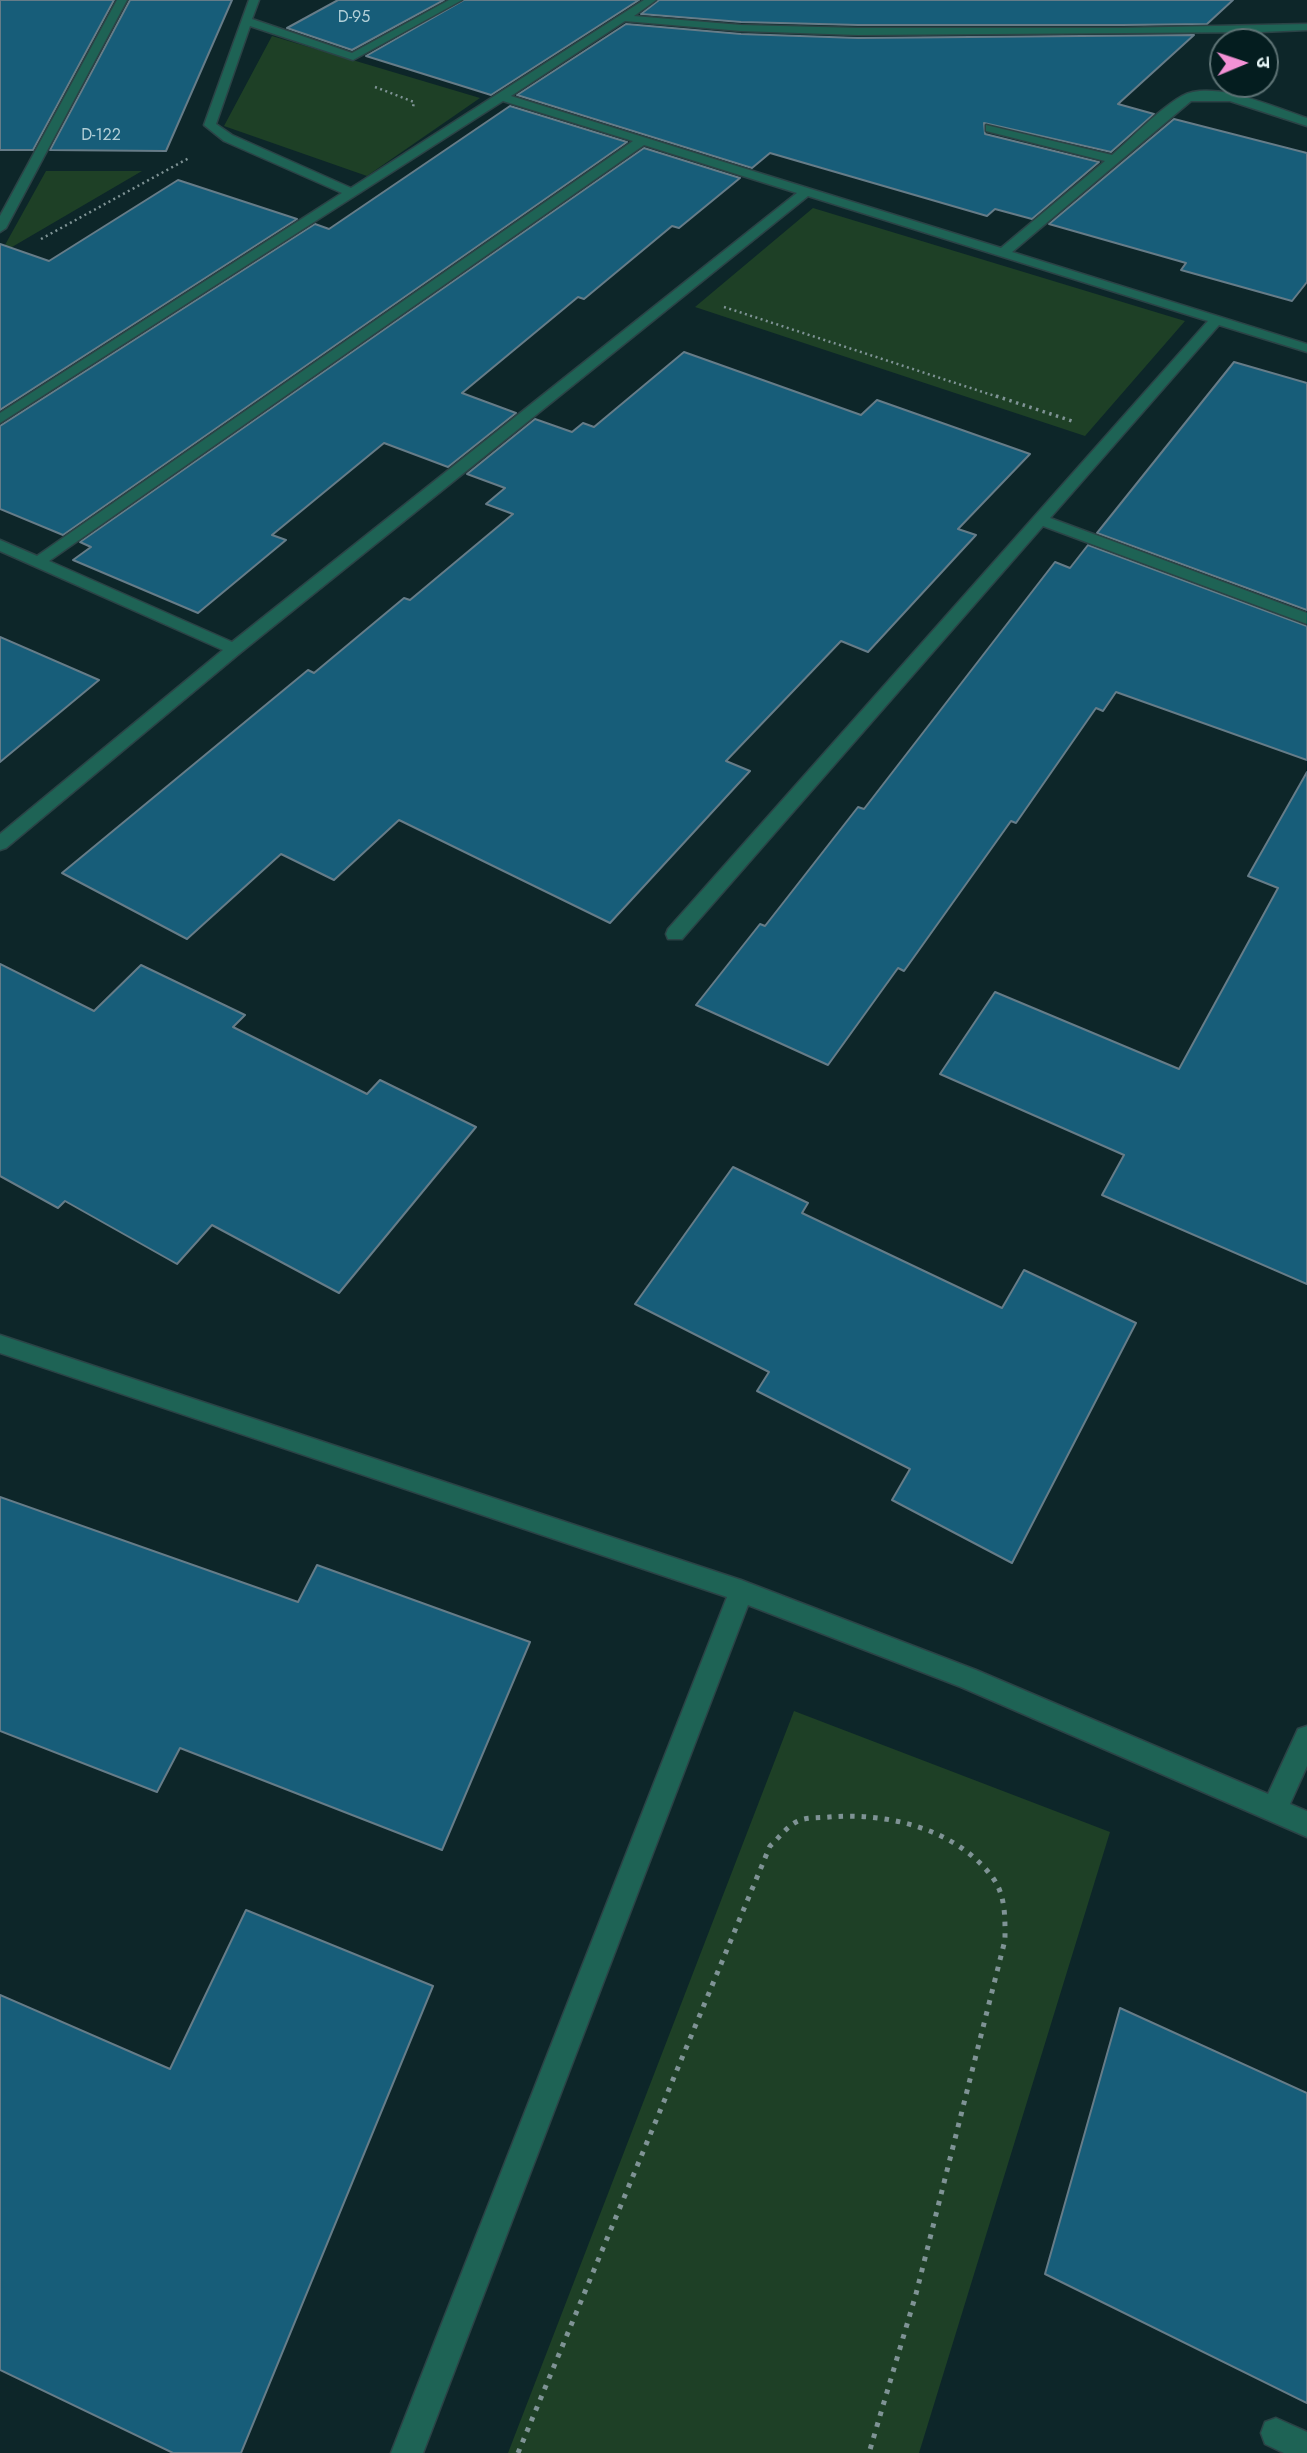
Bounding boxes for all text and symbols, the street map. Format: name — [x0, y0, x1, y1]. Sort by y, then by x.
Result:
house number: D-95 — [338, 8, 370, 28]
north arrow — [1209, 28, 1279, 98]
text: उ — [1250, 56, 1277, 68]
house number: D-122 — [81, 126, 121, 146]

